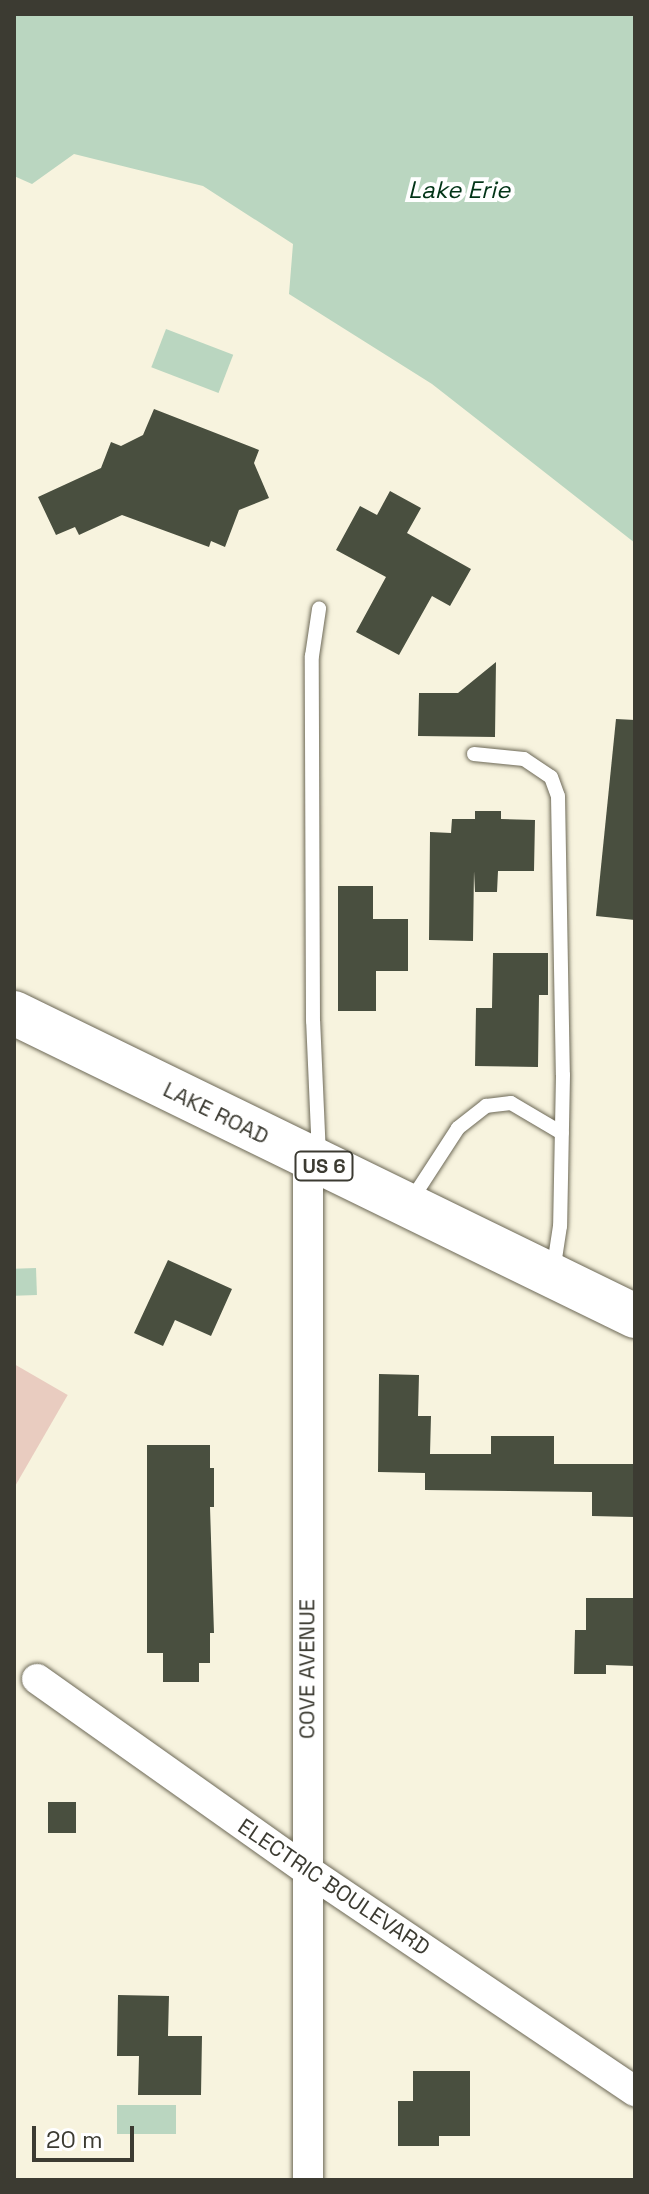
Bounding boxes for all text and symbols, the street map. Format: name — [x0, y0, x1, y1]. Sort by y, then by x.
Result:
water label: Lake Erie — [408, 176, 510, 204]
street label: LAKE ROAD — [159, 1076, 273, 1150]
road number: US 6 — [294, 1150, 354, 1182]
street label: COVE AVENUE — [294, 1599, 320, 1739]
street label: ELECTRIC BOULEVARD — [233, 1813, 435, 1961]
scale bar — [36, 2110, 138, 2160]
text: 20 m — [46, 2124, 103, 2155]

